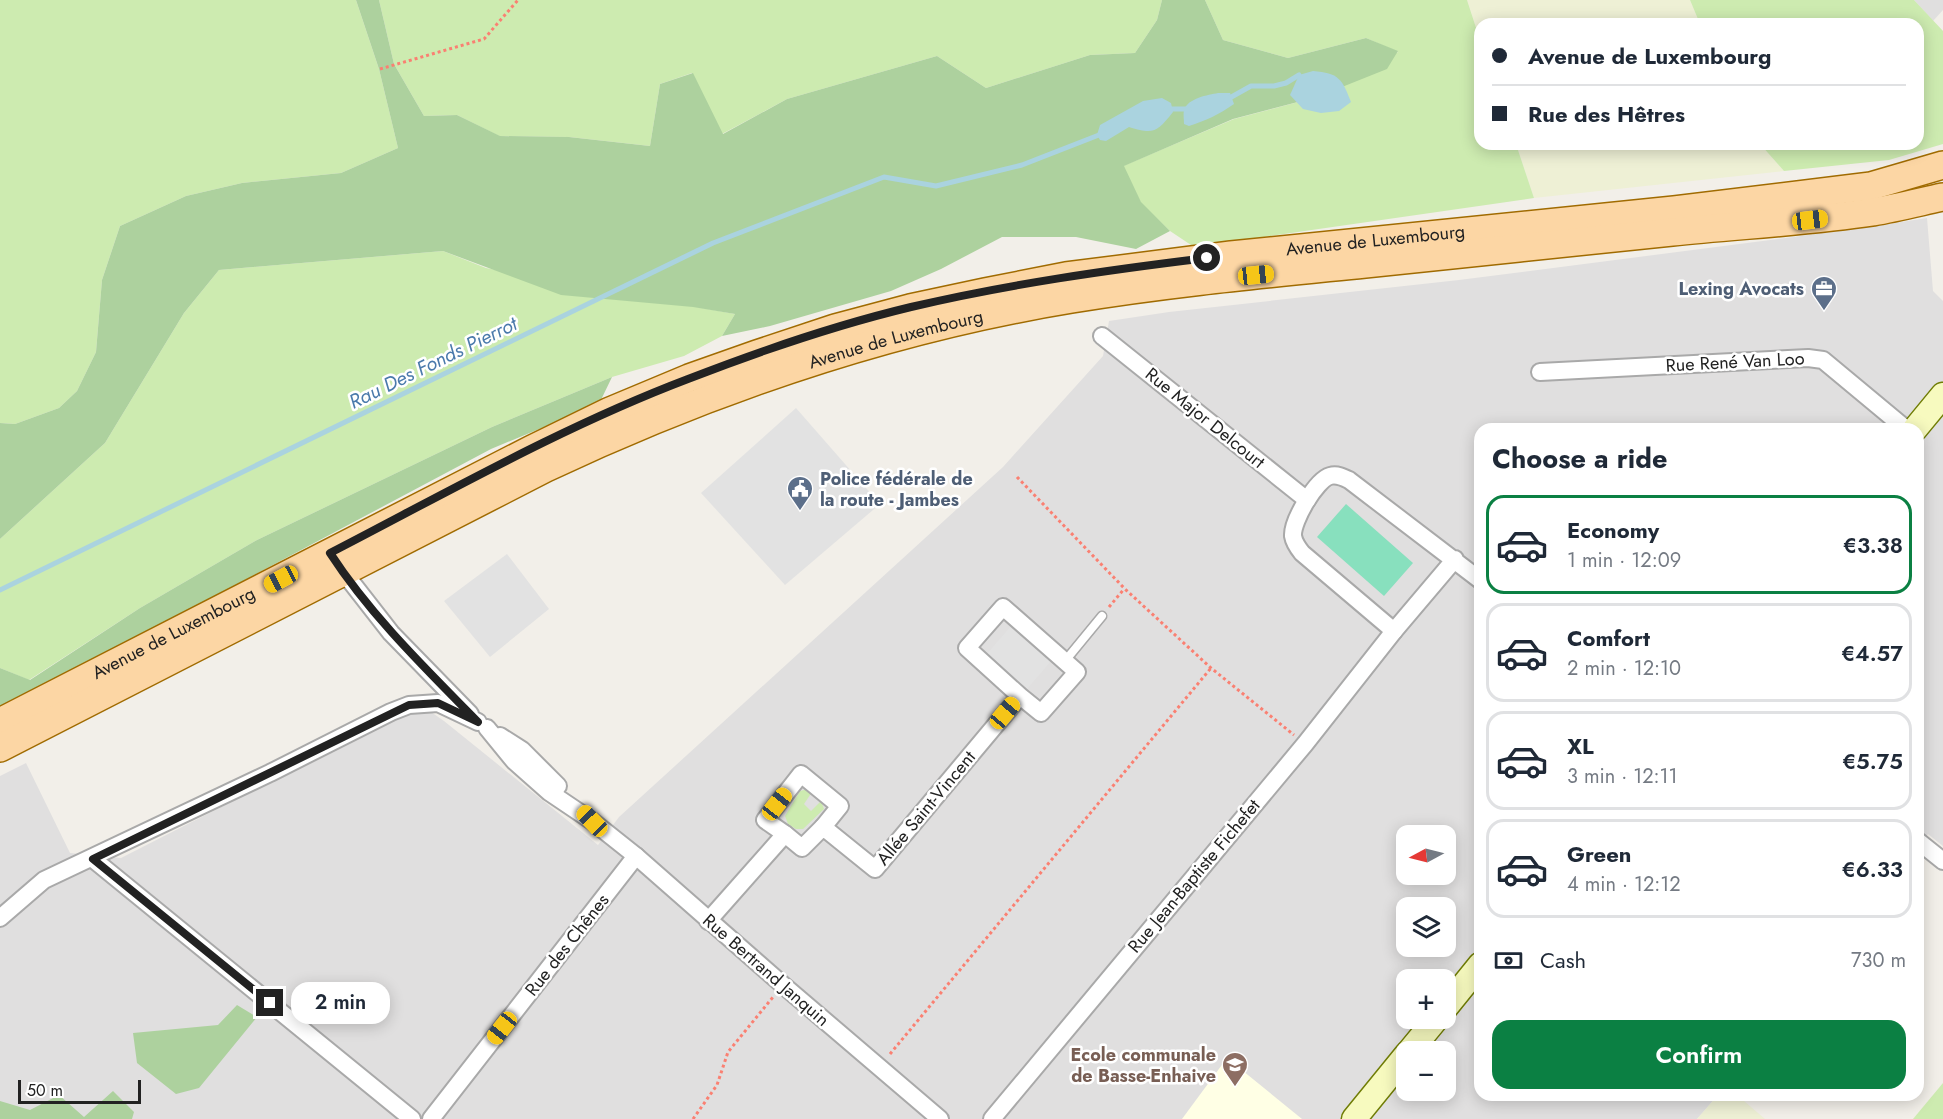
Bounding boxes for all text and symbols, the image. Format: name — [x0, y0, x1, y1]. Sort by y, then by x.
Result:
text: Avenue de Luxembourg — [1528, 40, 1771, 72]
text: Rue des Hêtres — [1528, 98, 1685, 130]
car — [1791, 209, 1829, 231]
street label: Avenue de Luxembourg — [1285, 218, 1466, 262]
route start — [1193, 244, 1220, 271]
car — [1237, 264, 1275, 286]
office icon: Lexing Avocats — [1809, 274, 1839, 312]
place label: Lexing Avocats — [1678, 276, 1804, 302]
street label: Avenue de Luxembourg — [805, 303, 986, 376]
water label: Rau Des Fonds Pierrot — [344, 309, 523, 416]
street label: Rue René Van Loo — [1665, 345, 1805, 379]
street label: Rue Major Delcourt — [1140, 362, 1271, 475]
text: Choose a ride — [1492, 439, 1667, 478]
place label: Police fédérale de la route - Jambes — [820, 466, 973, 513]
public building icon: Police fédérale de la route - Jambes — [785, 474, 815, 512]
text: Economy — [1567, 514, 1659, 546]
icon: car — [1495, 518, 1549, 572]
text: €3.38 — [1843, 529, 1903, 561]
text: 1 min · 12:09 — [1567, 546, 1681, 575]
car — [261, 563, 301, 595]
street label: Avenue de Luxembourg — [87, 580, 260, 686]
text: Comfort — [1567, 622, 1650, 654]
icon: car — [1495, 626, 1549, 680]
text: €4.57 — [1841, 637, 1903, 669]
text: 2 min · 12:10 — [1567, 654, 1681, 683]
car — [987, 693, 1023, 733]
text: XL — [1567, 730, 1594, 762]
icon: car — [1495, 734, 1549, 788]
street label: Allée Saint-Vincent — [870, 745, 982, 871]
text: €5.75 — [1842, 745, 1903, 777]
text: 3 min · 12:11 — [1567, 762, 1678, 791]
car — [759, 784, 795, 824]
street label: Rue Jean-Baptiste Fichefet — [1122, 793, 1267, 959]
car — [573, 802, 611, 840]
north arrow — [1396, 825, 1456, 885]
map controls — [1396, 825, 1456, 1101]
text: Green — [1567, 838, 1631, 870]
icon: car — [1495, 842, 1549, 896]
text: €6.33 — [1842, 853, 1903, 885]
text: 4 min · 12:12 — [1567, 870, 1681, 899]
street label: Rue des Chênes — [519, 888, 615, 1002]
button: layers — [1396, 897, 1456, 957]
street label: Rue Bertrand Janquin — [697, 908, 835, 1032]
icon: cash — [1492, 944, 1525, 977]
text: Cash — [1540, 944, 1586, 976]
text: 730 m — [1851, 946, 1906, 975]
button: + — [1396, 969, 1456, 1029]
callout: 2 min — [291, 982, 390, 1024]
text: 2 min — [315, 988, 366, 1017]
route end — [256, 989, 283, 1016]
car — [484, 1008, 520, 1048]
button: Confirm — [1492, 1020, 1906, 1089]
button: − — [1396, 1041, 1456, 1101]
place label: Ecole communale de Basse-Enhaive — [1070, 1042, 1216, 1089]
school or university icon: Ecole communale de Basse-Enhaive — [1220, 1050, 1250, 1088]
scale bar — [18, 1077, 141, 1104]
text: 50 m — [27, 1079, 63, 1102]

